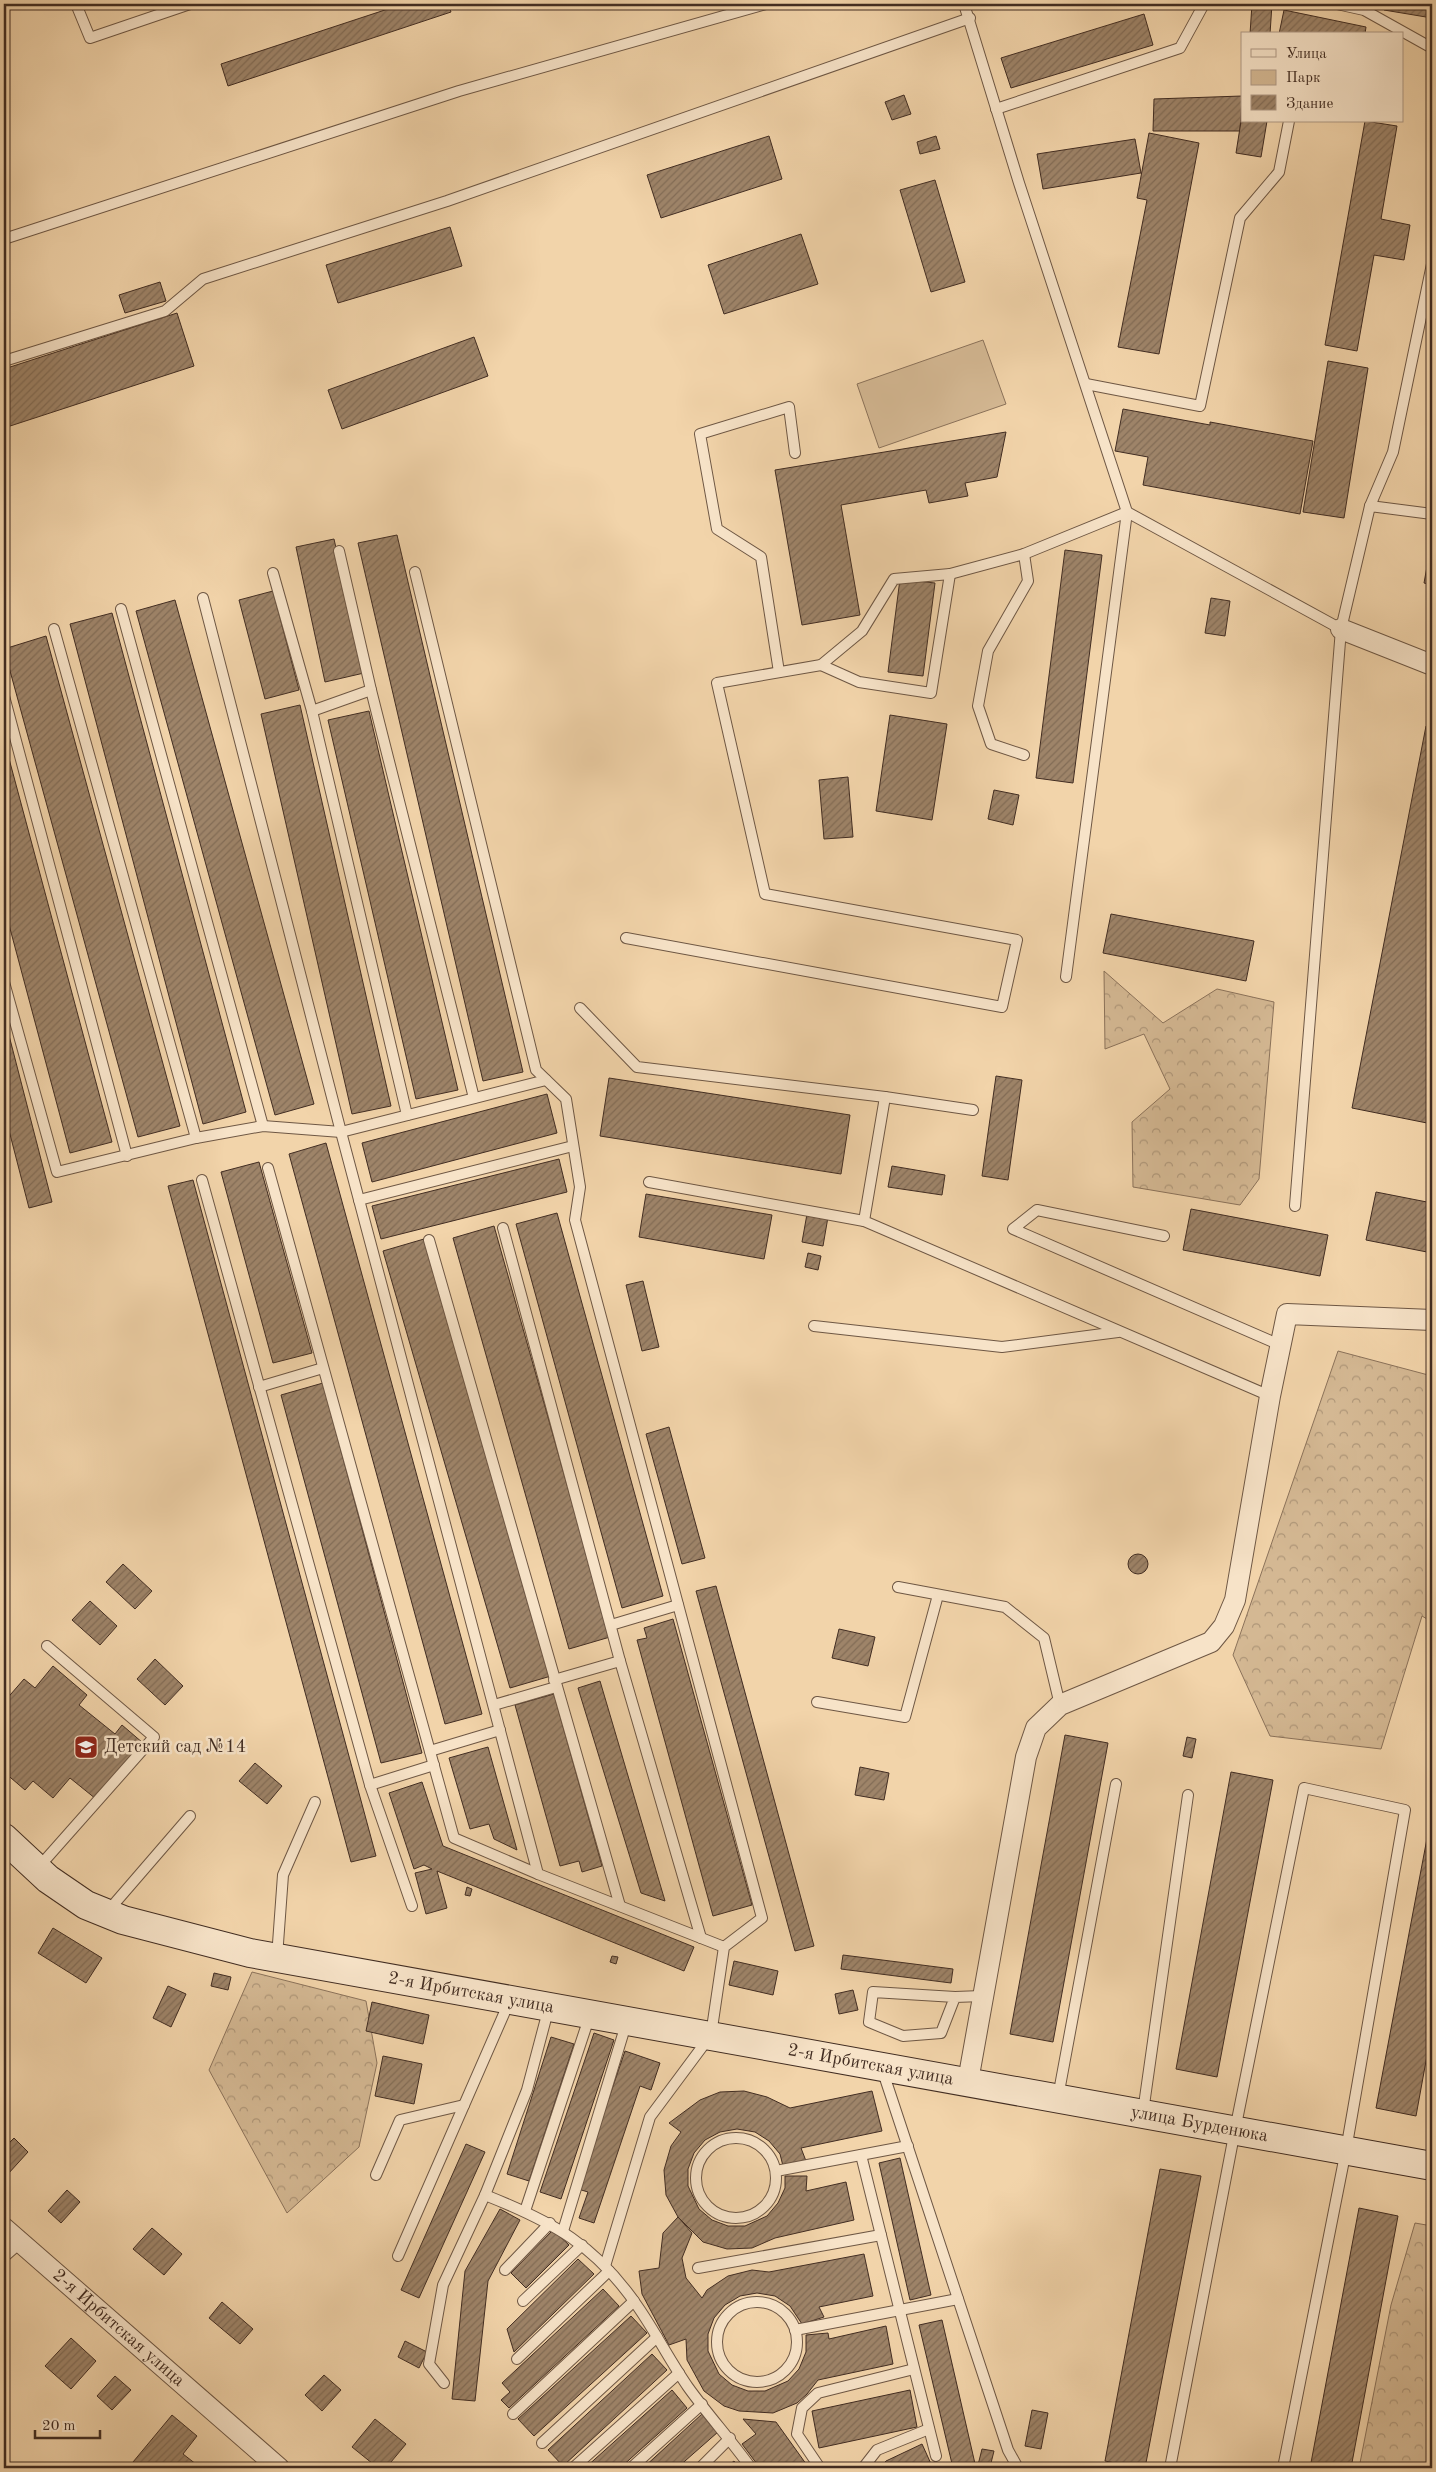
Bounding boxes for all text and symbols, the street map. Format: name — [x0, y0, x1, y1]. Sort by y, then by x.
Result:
legend — [1241, 32, 1404, 122]
text: Улица — [1286, 47, 1327, 62]
text: Парк — [1286, 71, 1321, 86]
text: Здание — [1286, 97, 1333, 112]
school or university icon: Детский сад №14 — [73, 1734, 99, 1760]
place label: Детский сад №14 — [104, 1738, 246, 1756]
street label: 2-я Ирбитская улица — [387, 1969, 556, 2017]
street label: 2-я Ирбитская улица — [786, 2041, 955, 2089]
street label: улица Бурденюка — [1129, 2103, 1270, 2145]
street label: 2-я Ирбитская улица — [49, 2266, 188, 2390]
scale bar — [35, 2407, 100, 2439]
text: 20 m — [42, 2419, 76, 2434]

